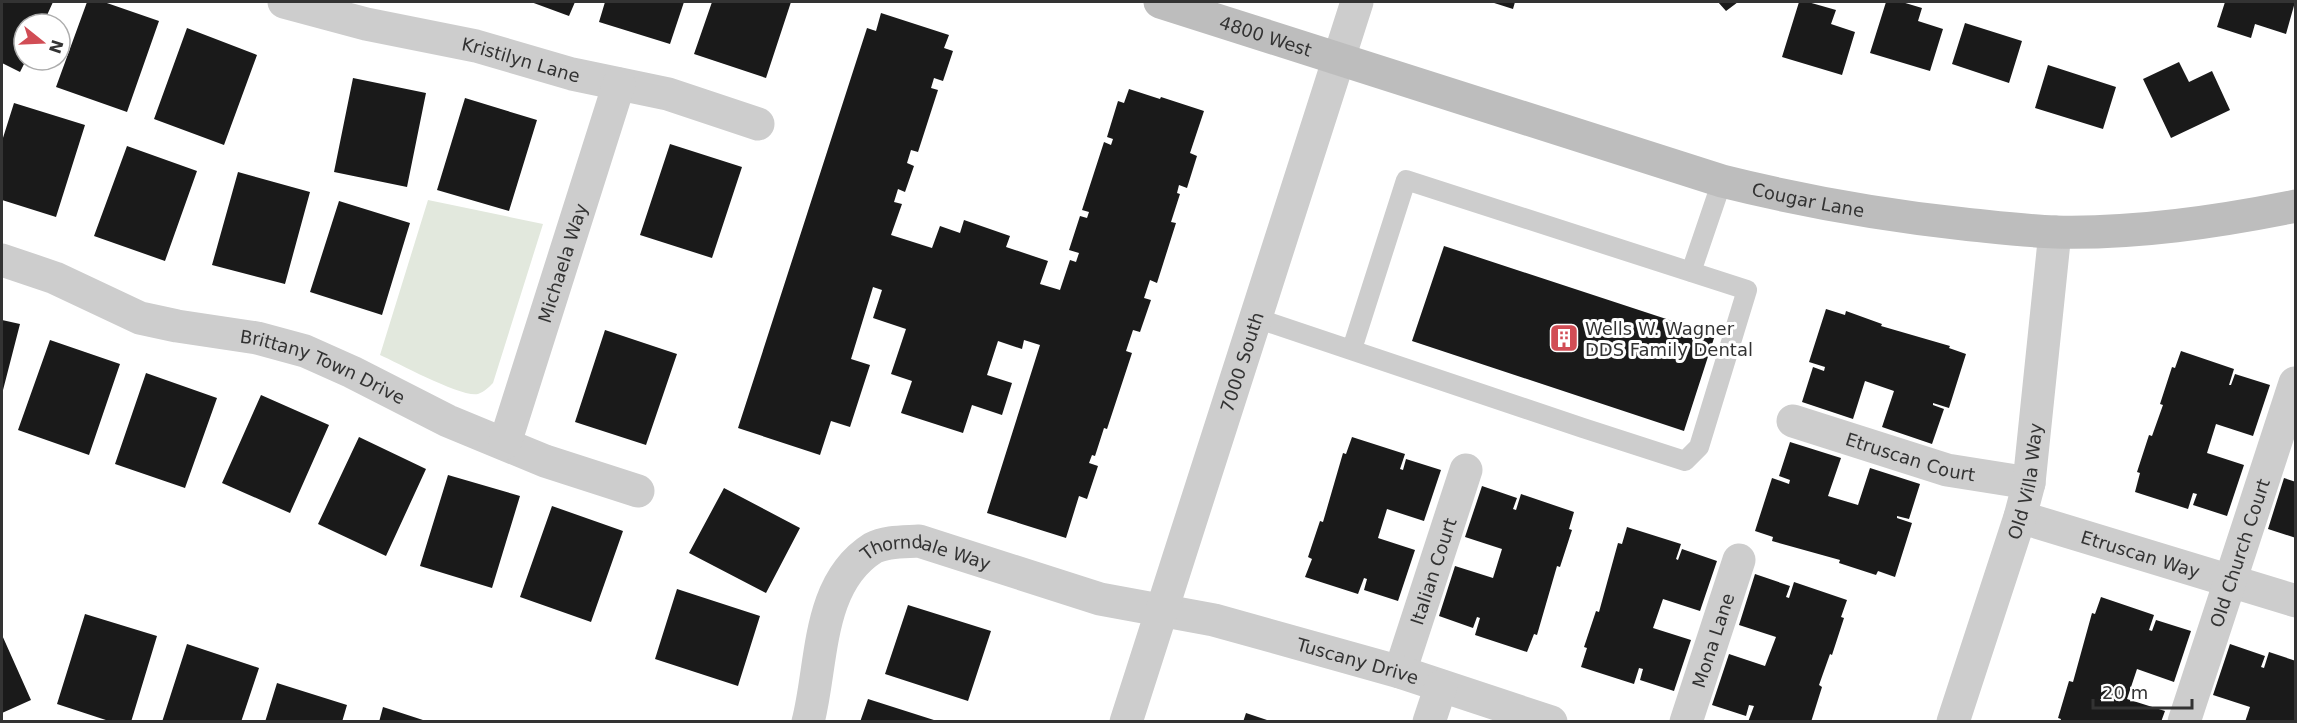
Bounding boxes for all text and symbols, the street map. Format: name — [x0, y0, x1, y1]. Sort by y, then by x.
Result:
street label: 4800 West — [1217, 11, 1315, 60]
north arrow — [12, 12, 72, 72]
street label: Kristilyn Lane — [460, 33, 582, 86]
text: N — [45, 37, 67, 56]
street label: Cougar Lane — [1750, 178, 1866, 221]
street label: Michaela Way — [533, 200, 591, 325]
street label: 7000 South — [1216, 309, 1267, 415]
place label: Wells W. Wagner DDS Family Dental — [1585, 318, 1753, 360]
building icon: Wells W. Wagner DDS Family Dental — [1548, 322, 1580, 354]
street label: Brittany Town Drive — [239, 325, 409, 408]
street label: Old Villa Way — [2003, 422, 2046, 542]
street label: Etruscan Court — [1843, 428, 1977, 485]
street label: Old Church Court — [2205, 476, 2274, 630]
street label: Italian Court — [1406, 515, 1460, 627]
street label: Etruscan Way — [2079, 526, 2203, 582]
street label: Thorndale Way — [855, 530, 994, 574]
street label: Mona Lane — [1687, 590, 1738, 690]
street label: Tuscany Drive — [1294, 633, 1422, 688]
scale bar — [2093, 672, 2192, 710]
text: 20 m — [2102, 682, 2148, 703]

